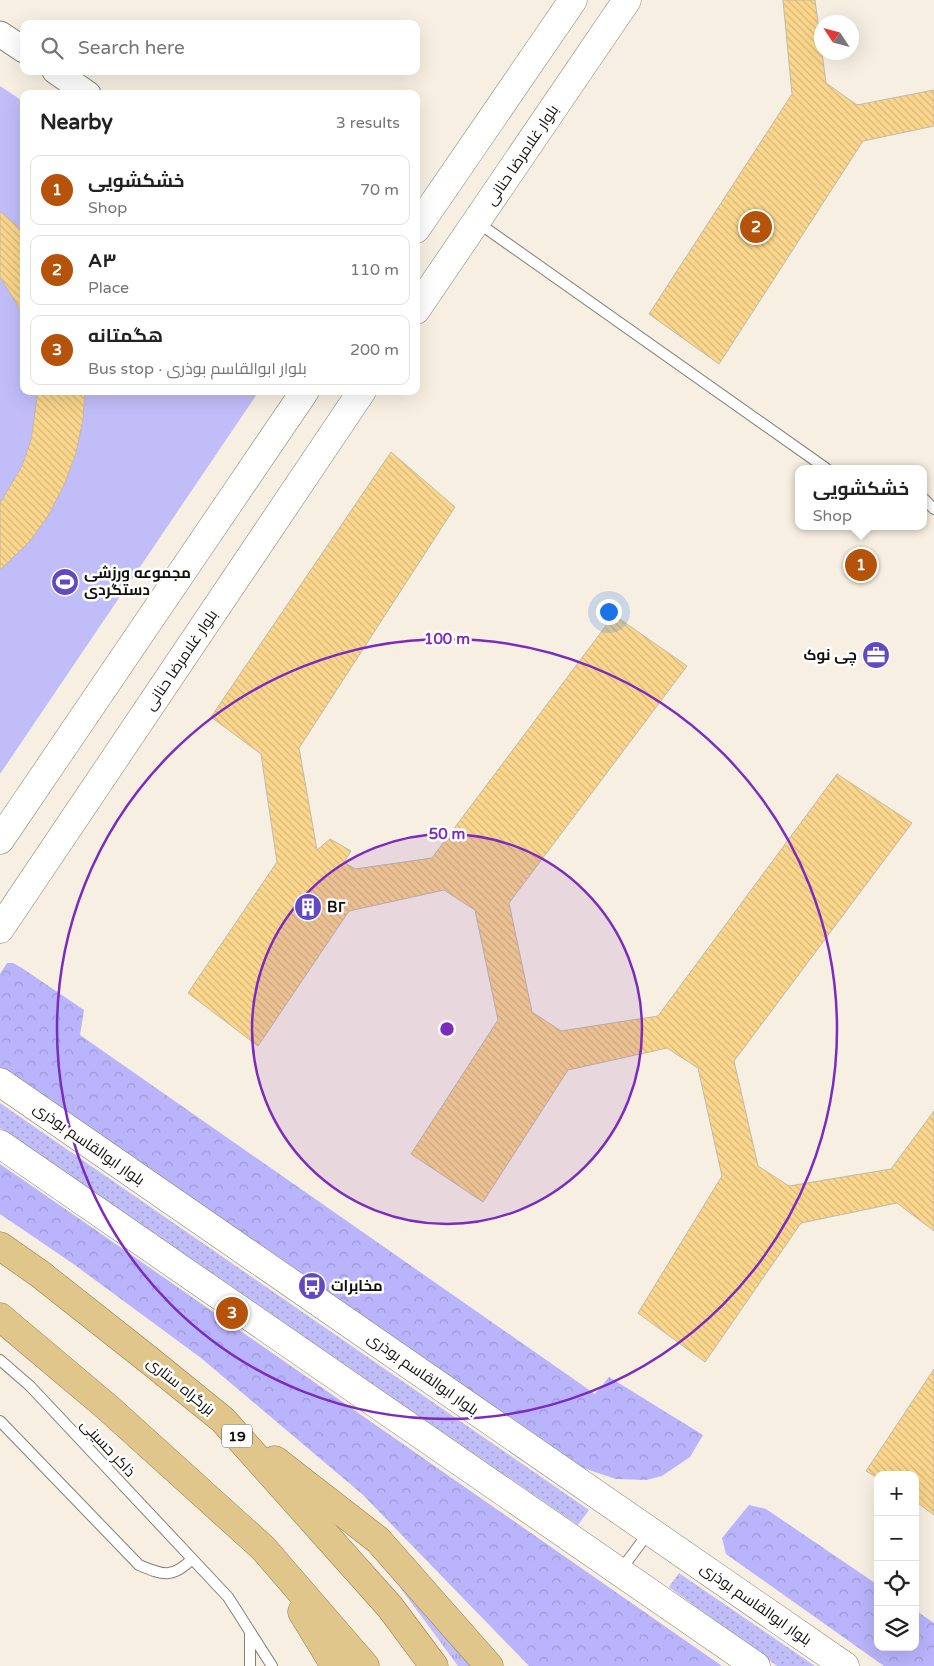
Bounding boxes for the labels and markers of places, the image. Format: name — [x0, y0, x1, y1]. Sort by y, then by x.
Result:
pin: 2 — [740, 208, 772, 246]
pin: 1 — [845, 546, 877, 584]
place label: مجموعه ورزشی دستگردی — [84, 564, 191, 599]
sports icon: مجموعه ورزشی دستگردی — [50, 567, 80, 597]
office icon: چی نوک — [861, 640, 891, 670]
place label: چی نوک — [803, 646, 857, 666]
building icon: B۲ — [293, 892, 323, 922]
place label: B۲ — [327, 898, 346, 916]
centre of rings — [438, 1020, 456, 1038]
bus stop icon: مخابرات — [297, 1271, 327, 1301]
place label: مخابرات — [331, 1277, 383, 1295]
pin: 3 — [216, 1294, 248, 1332]

